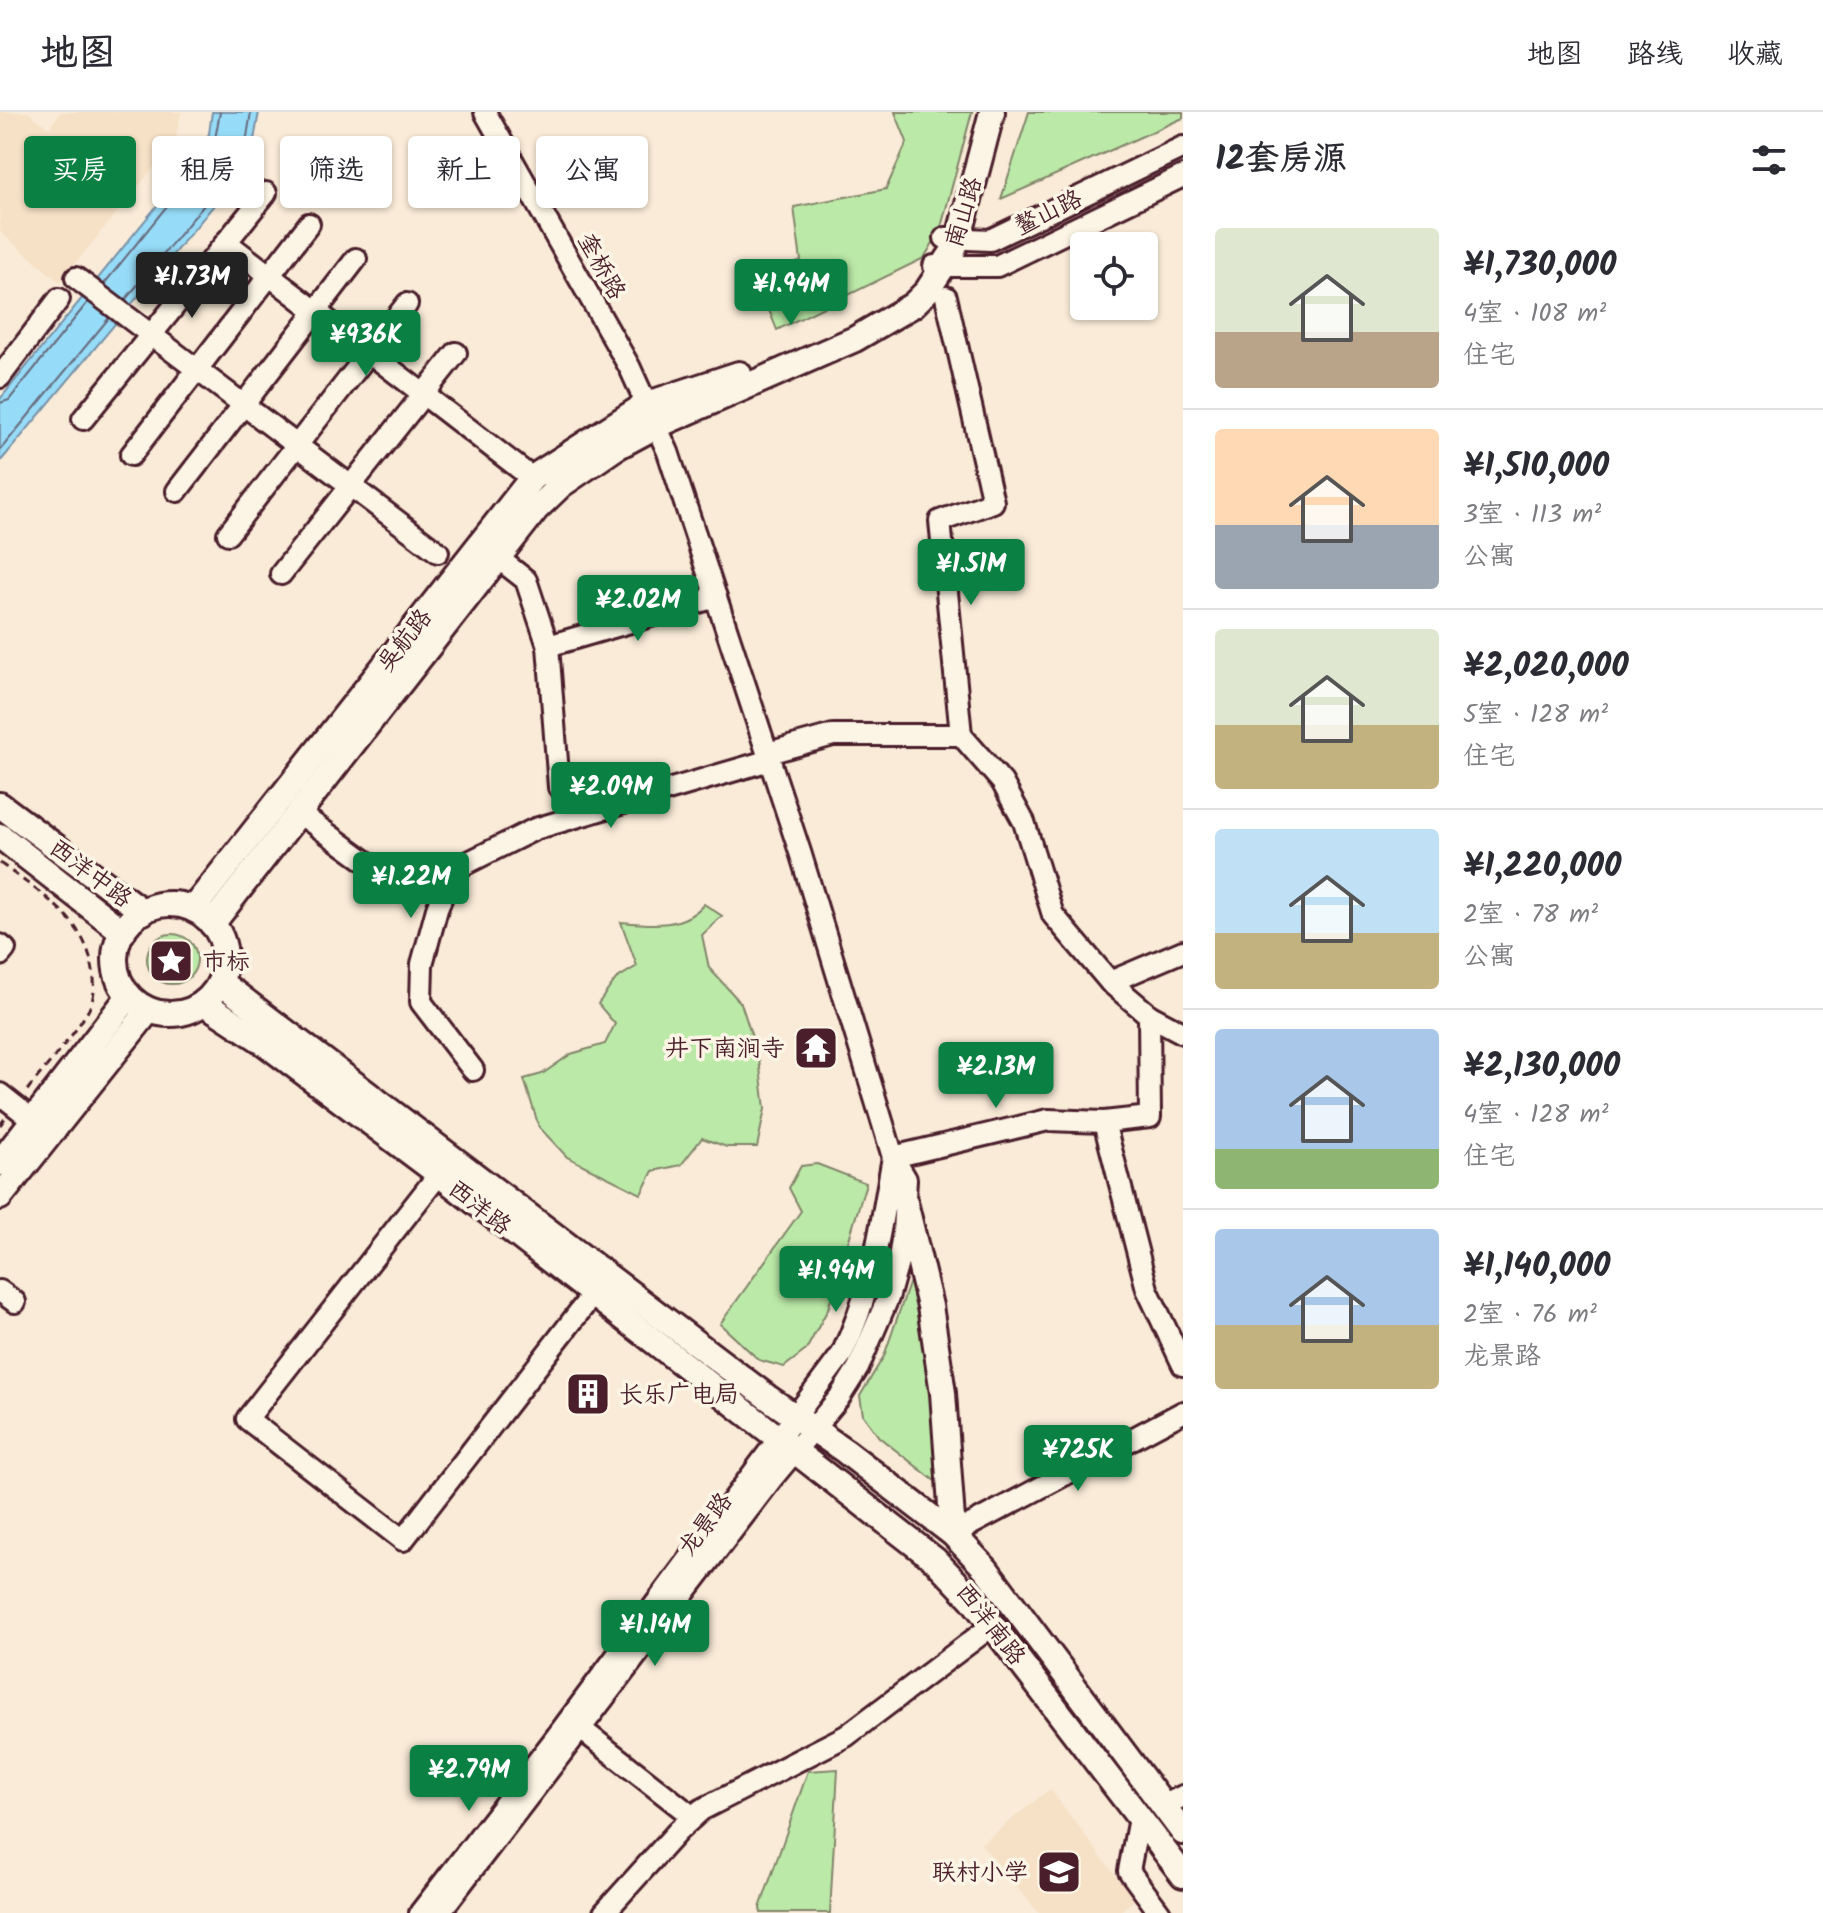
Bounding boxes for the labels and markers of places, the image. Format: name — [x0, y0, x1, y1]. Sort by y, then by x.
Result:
pin: ¥1.73M — [127, 252, 257, 320]
pin: ¥1.94M — [726, 259, 856, 327]
pin: ¥936K — [310, 310, 422, 378]
pin: ¥1.51M — [906, 539, 1036, 607]
pin: ¥2.02M — [573, 575, 703, 643]
pin: ¥2.09M — [546, 762, 676, 830]
pin: ¥1.22M — [346, 852, 476, 920]
place icon: 市标 — [147, 937, 195, 985]
place label: 市标 — [202, 943, 250, 982]
temple icon: 井下南涧寺 — [792, 1024, 840, 1072]
place label: 井下南涧寺 — [665, 1030, 785, 1069]
pin: ¥2.13M — [931, 1042, 1061, 1110]
pin: ¥1.94M — [771, 1246, 901, 1314]
building icon: 长乐广电局 — [564, 1370, 612, 1418]
place label: 长乐广电局 — [619, 1376, 739, 1415]
pin: ¥725K — [1022, 1425, 1134, 1493]
pin: ¥1.14M — [590, 1600, 720, 1668]
pin: ¥2.79M — [404, 1745, 534, 1813]
school or university icon: 联村小学 — [1035, 1848, 1083, 1896]
place label: 联村小学 — [932, 1854, 1028, 1893]

